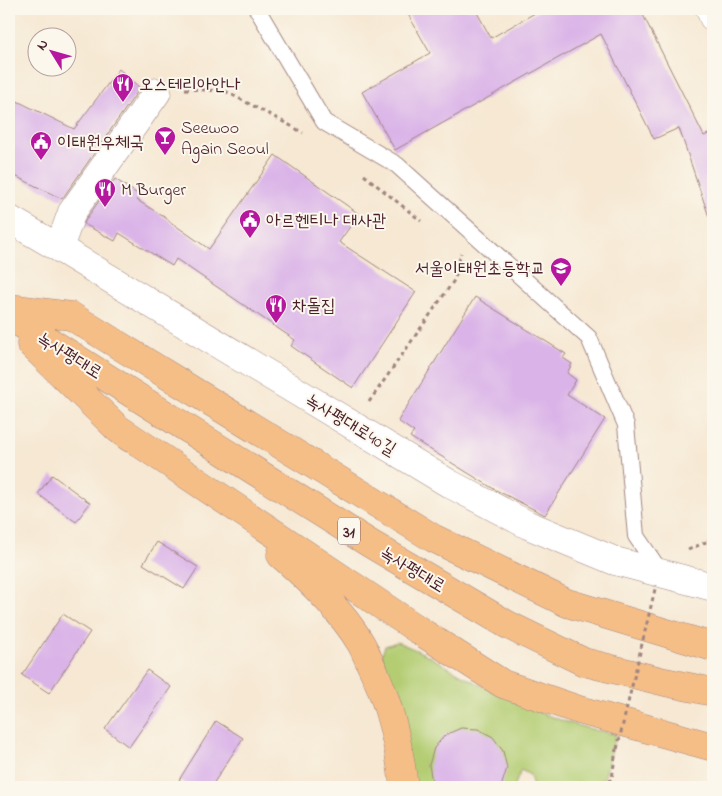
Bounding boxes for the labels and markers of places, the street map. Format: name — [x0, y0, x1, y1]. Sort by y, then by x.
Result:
restaurant icon: 오스테리아안나 — [111, 72, 135, 103]
place label: 오스테리아안나 — [139, 73, 241, 99]
place label: Seewoo Again Seoul — [181, 116, 269, 164]
bar icon: Seewoo Again Seoul — [153, 125, 177, 156]
public building icon: 이태원우체국 — [29, 130, 53, 161]
place label: 이태원우체국 — [57, 131, 144, 157]
restaurant icon: M Burger — [93, 177, 117, 208]
place label: M Burger — [121, 178, 187, 205]
public building icon: 아르헨티나 대사관 — [238, 208, 262, 239]
place label: 아르헨티나 대사관 — [266, 209, 386, 235]
school or university icon: 서울이태원초등학교 — [549, 256, 573, 287]
place label: 서울이태원초등학교 — [415, 257, 545, 283]
restaurant icon: 차돌집 — [264, 293, 288, 324]
place label: 차돌집 — [292, 294, 335, 320]

